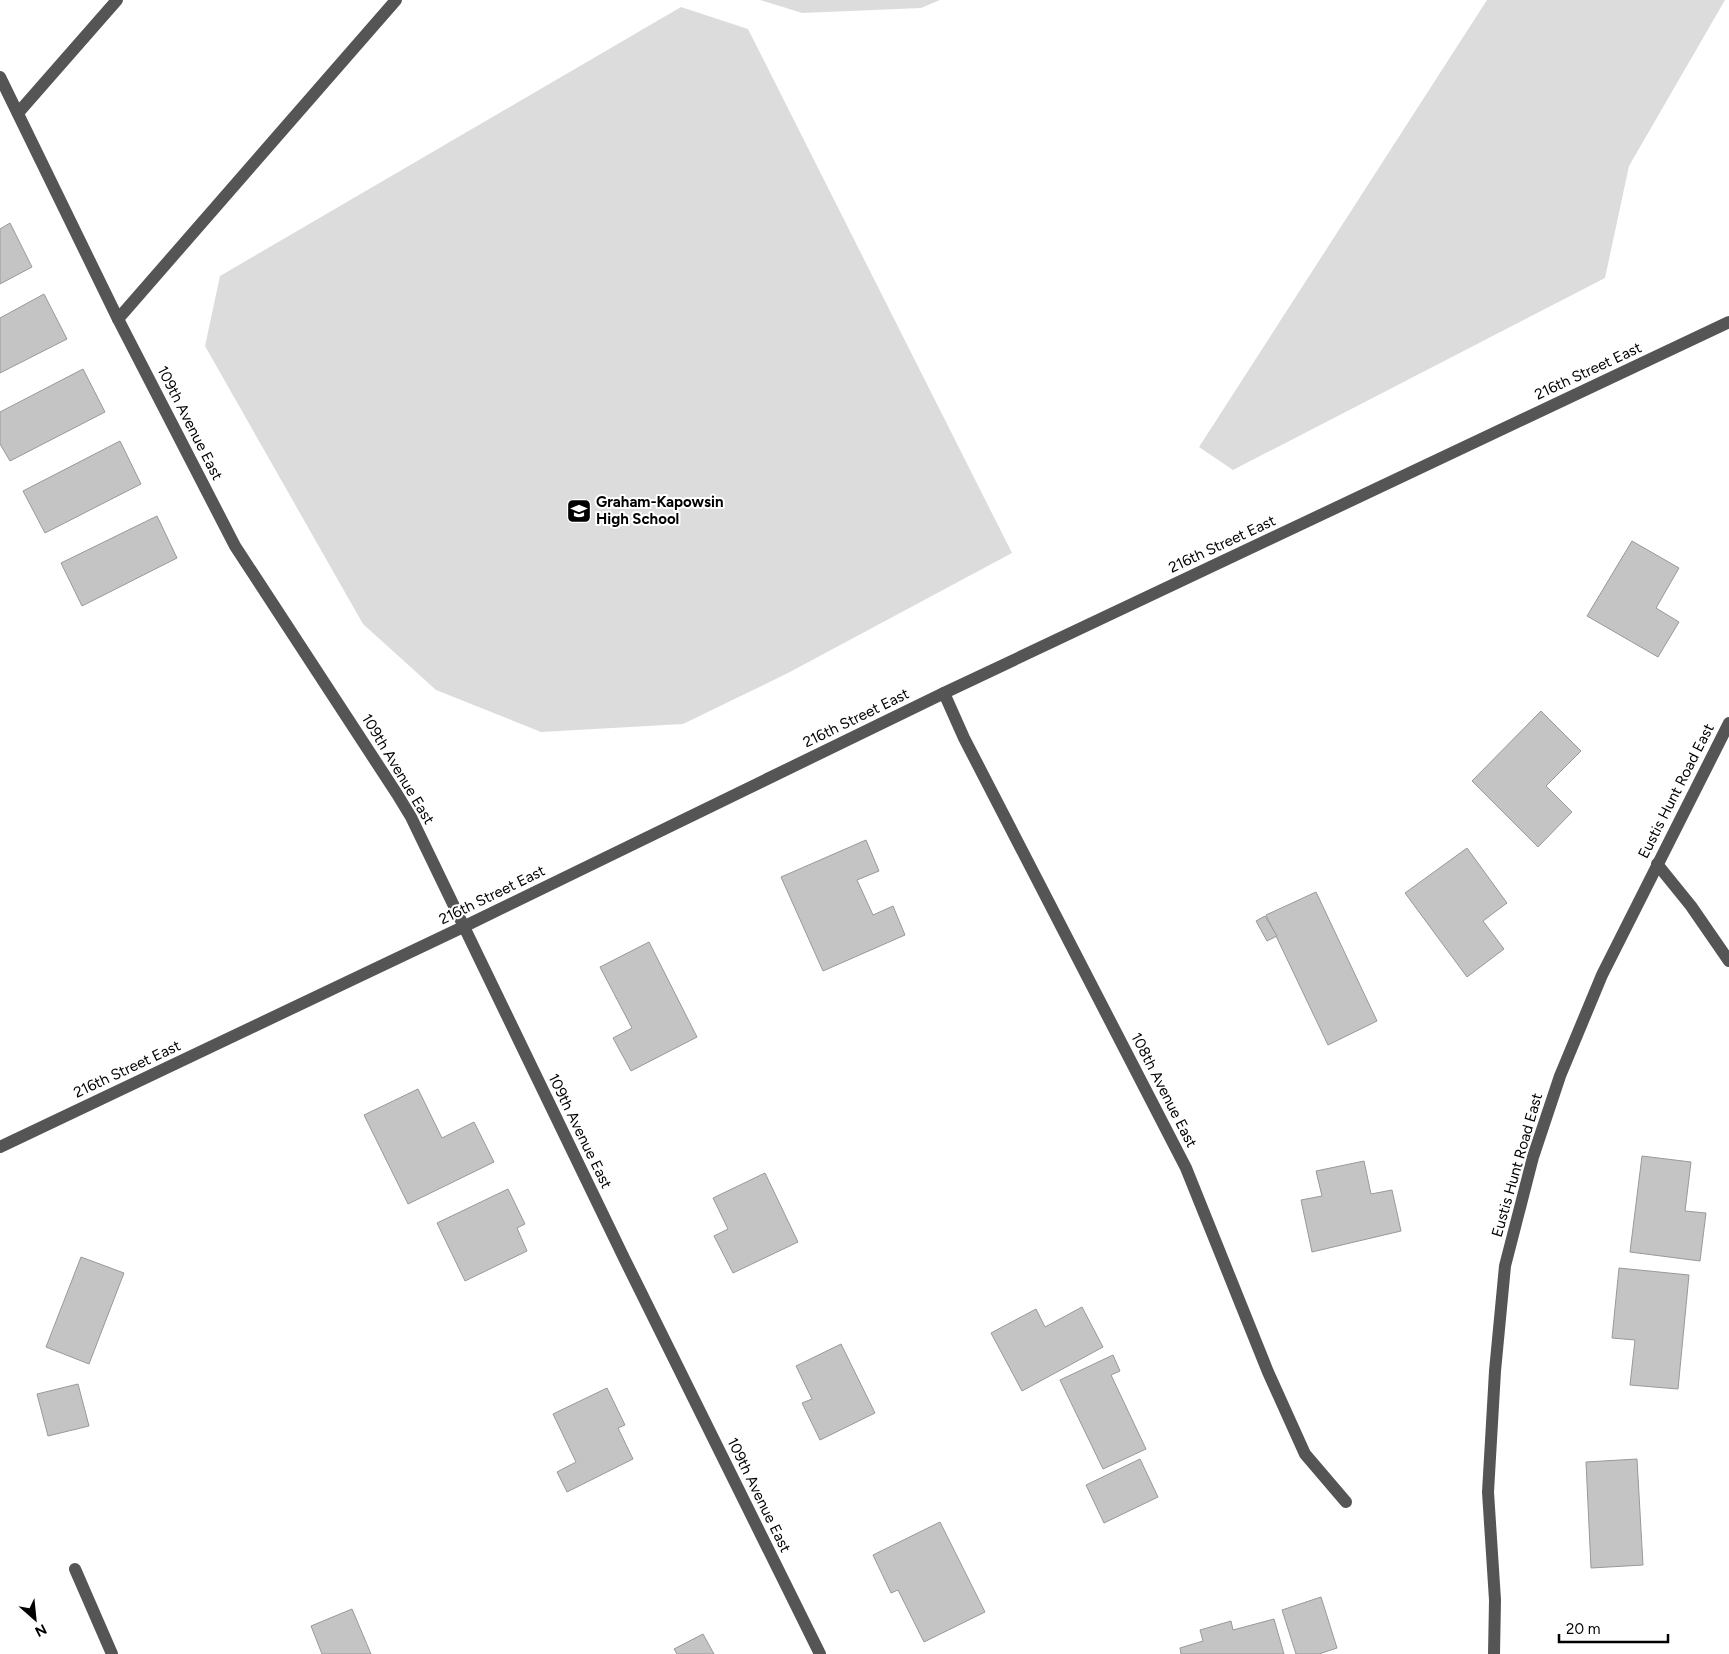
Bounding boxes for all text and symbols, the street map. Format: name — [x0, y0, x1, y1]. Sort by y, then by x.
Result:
street label: 216th Street East — [1532, 338, 1645, 404]
street label: 109th Avenue East — [153, 363, 227, 483]
place label: Graham-Kapowsin High School — [596, 493, 723, 528]
school or university icon: Graham-Kapowsin High School — [566, 498, 592, 524]
street label: 216th Street East — [1166, 511, 1279, 577]
street label: 216th Street East — [800, 684, 912, 751]
street label: 109th Avenue East — [358, 711, 438, 828]
street label: Eustis Hunt Road East — [1634, 720, 1718, 861]
street label: 216th Street East — [436, 861, 548, 928]
street label: 108th Avenue East — [1127, 1030, 1201, 1151]
street label: 216th Street East — [71, 1036, 184, 1102]
street label: 109th Avenue East — [544, 1071, 616, 1192]
street label: Eustis Hunt Road East — [1488, 1091, 1546, 1239]
street label: 109th Avenue East — [723, 1435, 795, 1556]
north arrow — [10, 1594, 60, 1644]
scale bar — [1559, 1612, 1668, 1644]
text: N — [32, 1620, 49, 1640]
text: 20 m — [1566, 1620, 1600, 1638]

